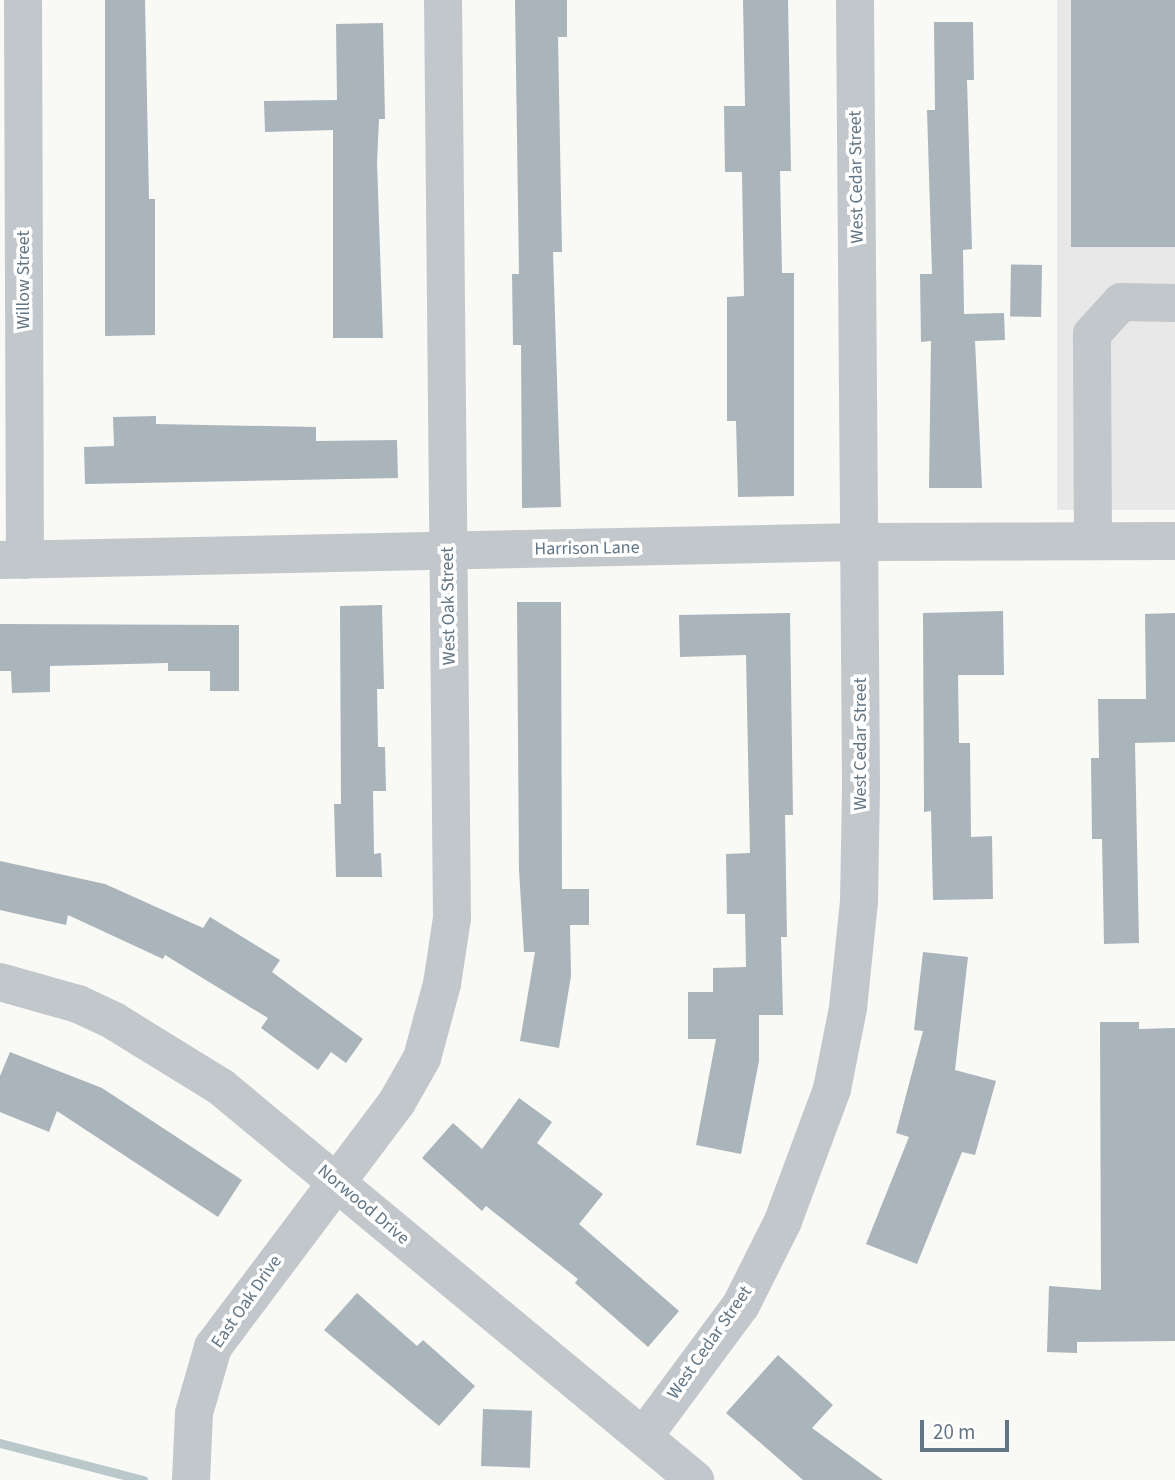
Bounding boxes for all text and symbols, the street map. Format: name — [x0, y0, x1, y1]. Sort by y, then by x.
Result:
street label: West Cedar Street — [845, 110, 869, 244]
street label: Willow Street — [13, 230, 35, 330]
street label: Harrison Lane — [534, 537, 640, 561]
street label: West Oak Street — [437, 547, 461, 665]
street label: West Cedar Street — [850, 677, 872, 811]
street label: Norwood Drive — [313, 1160, 413, 1250]
street label: East Oak Drive — [207, 1252, 287, 1352]
street label: West Cedar Street — [663, 1282, 757, 1404]
scale bar — [923, 1406, 1012, 1450]
text: 20 m — [933, 1417, 975, 1447]

